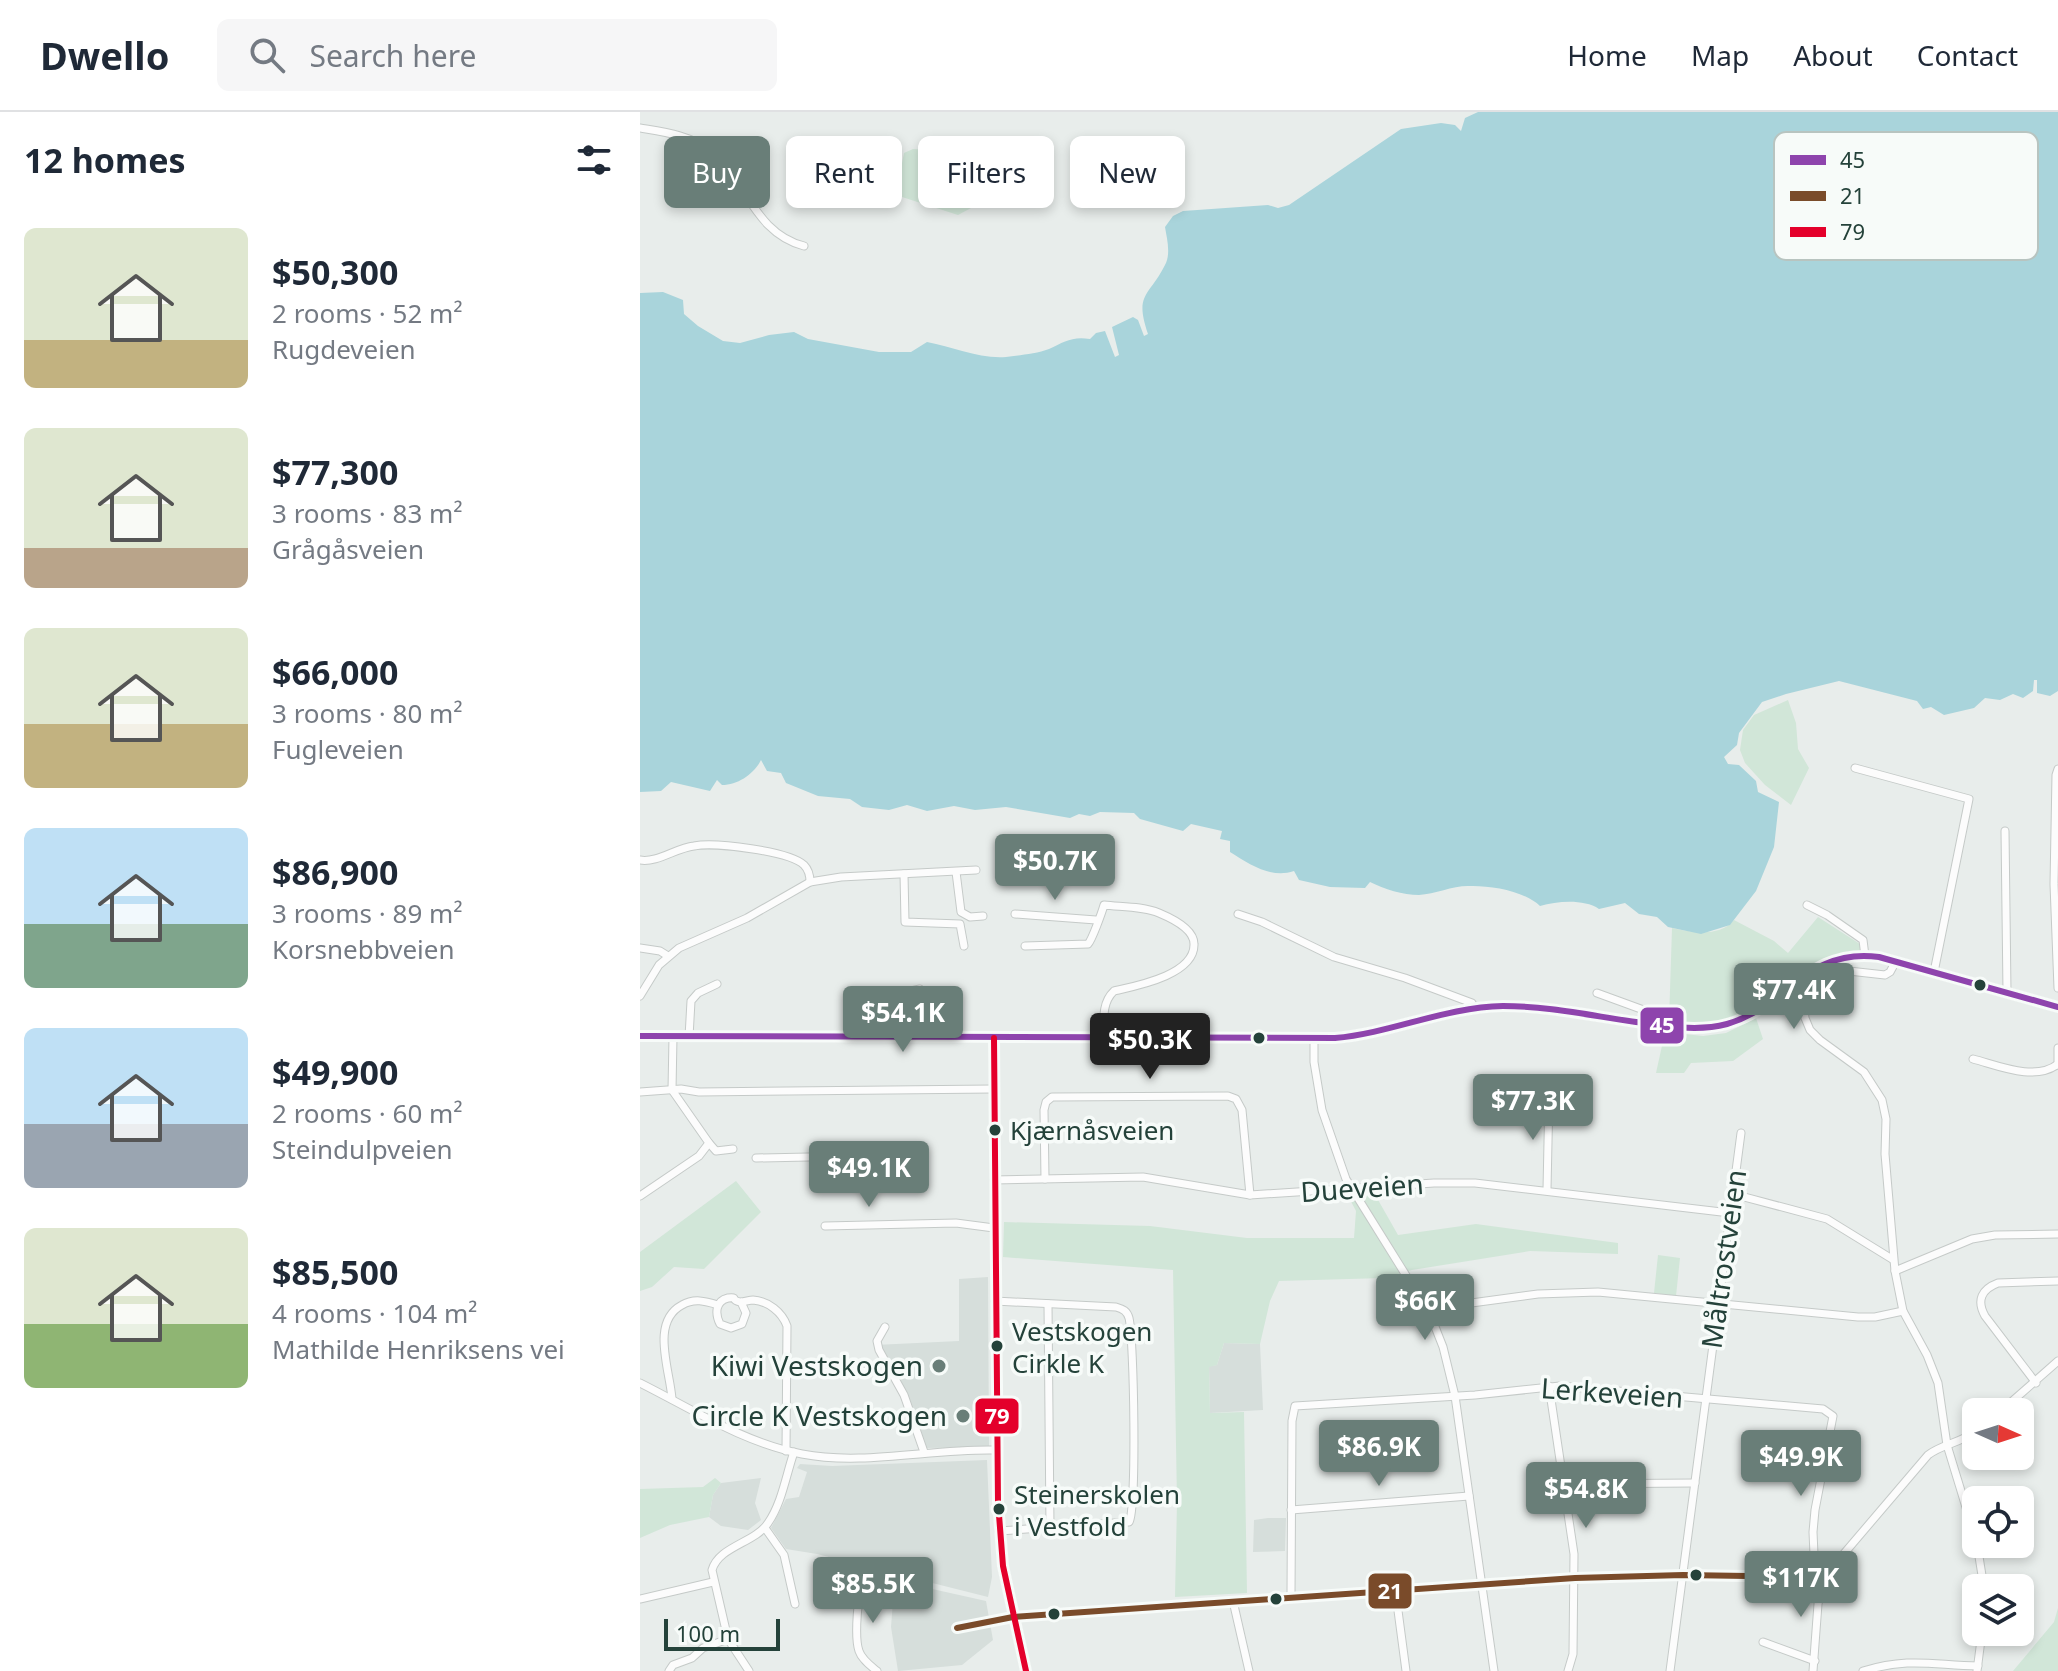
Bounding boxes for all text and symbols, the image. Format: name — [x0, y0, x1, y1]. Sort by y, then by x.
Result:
search box — [217, 19, 777, 91]
text: Dwello — [40, 29, 169, 81]
icon: search — [245, 33, 289, 77]
text: Search here — [309, 35, 476, 76]
text: Home — [1567, 36, 1647, 74]
text: Map — [1691, 36, 1749, 74]
text: About — [1793, 36, 1873, 74]
text: Contact — [1917, 36, 2018, 74]
legend — [1774, 132, 2038, 260]
chip: Buy — [664, 136, 770, 208]
chip: Rent — [786, 136, 902, 208]
chip: Filters — [918, 136, 1054, 208]
chip: New — [1070, 136, 1185, 208]
text: 12 homes — [24, 137, 186, 183]
icon: filters — [572, 138, 616, 182]
text: 45 — [1840, 144, 1865, 174]
text: 21 — [1840, 180, 1865, 210]
text: 79 — [1840, 216, 1865, 246]
text: $50,300 — [272, 249, 398, 295]
icon: home — [88, 260, 184, 356]
text: 2 rooms · 52 m² — [272, 295, 462, 331]
text: Rugdeveien — [272, 331, 416, 367]
text: $77,300 — [272, 449, 398, 495]
icon: home — [88, 460, 184, 556]
text: 3 rooms · 83 m² — [272, 495, 462, 531]
text: Grågåsveien — [272, 531, 424, 567]
text: $66,000 — [272, 649, 398, 695]
icon: home — [88, 660, 184, 756]
text: 3 rooms · 80 m² — [272, 695, 462, 731]
text: Fugleveien — [272, 731, 404, 767]
pin: $50.7K — [990, 834, 1120, 902]
text: $50.7K — [1013, 842, 1097, 878]
text: $86,900 — [272, 849, 398, 895]
icon: home — [88, 860, 184, 956]
text: 3 rooms · 89 m² — [272, 895, 462, 931]
text: Korsnebbveien — [272, 931, 455, 967]
pin: $77.4K — [1729, 963, 1859, 1031]
text: $77.4K — [1752, 971, 1836, 1007]
unlabelled marker — [1972, 977, 1988, 993]
pin: $54.1K — [838, 986, 968, 1054]
text: $54.1K — [861, 994, 945, 1030]
line badge: 45 — [1639, 1006, 1685, 1045]
text: 45 — [1649, 1009, 1675, 1039]
pin: $50.3K — [1085, 1013, 1215, 1081]
text: $50.3K — [1108, 1021, 1192, 1057]
unlabelled marker — [1251, 1030, 1267, 1046]
text: $49,900 — [272, 1049, 398, 1095]
icon: home — [88, 1060, 184, 1156]
pin: $77.3K — [1468, 1074, 1598, 1142]
text: $77.3K — [1491, 1082, 1575, 1118]
text: 2 rooms · 60 m² — [272, 1095, 462, 1131]
place label: Kjærnåsveien — [1010, 1112, 1174, 1148]
marker: Kjærnåsveien — [987, 1122, 1003, 1138]
text: Steindulpveien — [272, 1131, 453, 1167]
pin: $49.1K — [804, 1141, 934, 1209]
text: $49.1K — [827, 1149, 911, 1185]
street label: Dueveien — [1299, 1164, 1425, 1210]
street label: Måltrostveien — [1692, 1167, 1754, 1351]
text: $85,500 — [272, 1249, 398, 1295]
icon: home — [88, 1260, 184, 1356]
pin: $66K — [1378, 1274, 1472, 1342]
text: $66K — [1394, 1282, 1456, 1318]
text: 4 rooms · 104 m² — [272, 1295, 477, 1331]
place label: Vestskogen Cirkle K — [1012, 1313, 1152, 1381]
text: Mathilde Henriksens vei — [272, 1331, 565, 1367]
marker: Vestskogen Cirkle K — [989, 1338, 1005, 1354]
place label: Kiwi Vestskogen — [711, 1346, 923, 1384]
marker: Kiwi Vestskogen — [930, 1357, 948, 1375]
street label: Lerkeveien — [1540, 1368, 1685, 1416]
place label: Circle K Vestskogen — [692, 1396, 947, 1434]
line badge: 79 — [974, 1397, 1020, 1435]
north arrow — [1962, 1398, 2034, 1470]
map controls — [1962, 1398, 2034, 1646]
text: 79 — [984, 1400, 1010, 1430]
marker: Circle K Vestskogen — [954, 1407, 972, 1425]
pin: $86.9K — [1314, 1420, 1444, 1488]
text: $86.9K — [1337, 1428, 1421, 1464]
pin: $49.9K — [1736, 1430, 1866, 1498]
text: $49.9K — [1759, 1438, 1843, 1474]
pin: $54.8K — [1521, 1462, 1651, 1530]
text: $54.8K — [1544, 1470, 1628, 1506]
place label: Steinerskolen i Vestfold — [1014, 1476, 1180, 1544]
button: locate — [1962, 1486, 2034, 1558]
marker: Steinerskolen i Vestfold — [991, 1501, 1007, 1517]
pin: $117K — [1745, 1551, 1857, 1619]
pin: $85.5K — [808, 1557, 938, 1625]
text: $117K — [1763, 1559, 1839, 1595]
text: $85.5K — [831, 1565, 915, 1601]
unlabelled marker — [1688, 1567, 1704, 1583]
line badge: 21 — [1367, 1572, 1413, 1610]
button: layers — [1962, 1574, 2034, 1646]
text: 21 — [1377, 1575, 1403, 1605]
unlabelled marker — [1268, 1591, 1284, 1607]
unlabelled marker — [1046, 1606, 1062, 1622]
scale bar — [664, 1615, 780, 1651]
text: 100 m — [676, 1618, 740, 1648]

